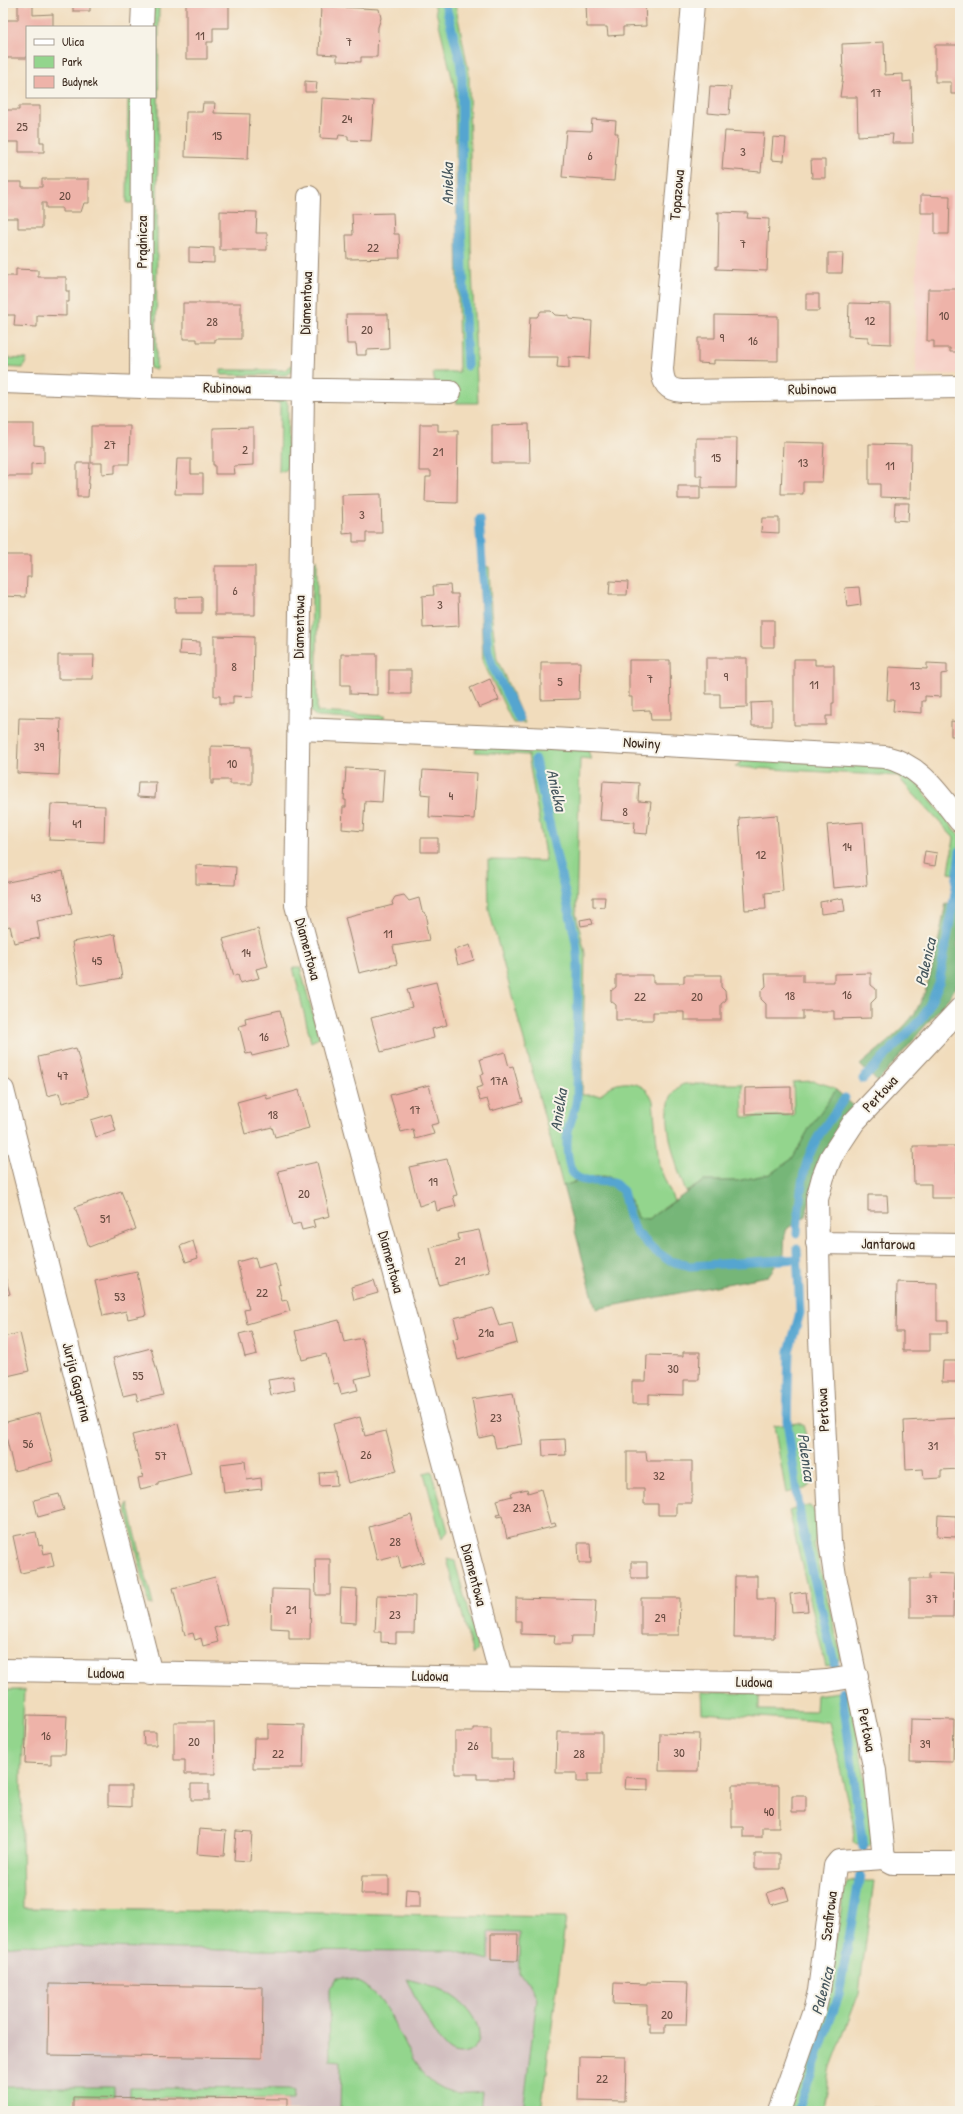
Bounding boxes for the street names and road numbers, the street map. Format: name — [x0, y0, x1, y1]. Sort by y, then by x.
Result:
street label: Topazowa — [664, 169, 689, 221]
street label: Prądnicza — [131, 215, 152, 268]
street label: Diamentowa — [294, 271, 317, 335]
street label: Rubinowa — [203, 377, 251, 398]
street label: Rubinowa — [788, 378, 836, 399]
street label: Diamentowa — [287, 595, 310, 659]
street label: Nowiny — [623, 731, 661, 754]
street label: Diamentowa — [290, 916, 327, 982]
street label: Perłowa — [857, 1070, 902, 1117]
street label: Diamentowa — [373, 1229, 410, 1295]
street label: Jantarowa — [861, 1233, 915, 1254]
street label: Jurija Gagarina — [58, 1340, 97, 1424]
street label: Perłowa — [811, 1388, 834, 1432]
street label: Diamentowa — [456, 1542, 493, 1608]
street label: Ludowa — [88, 1662, 124, 1683]
street label: Ludowa — [412, 1665, 448, 1686]
street label: Ludowa — [736, 1671, 772, 1692]
street label: Perłowa — [853, 1707, 882, 1753]
street label: Szafirowa — [815, 1890, 842, 1942]

